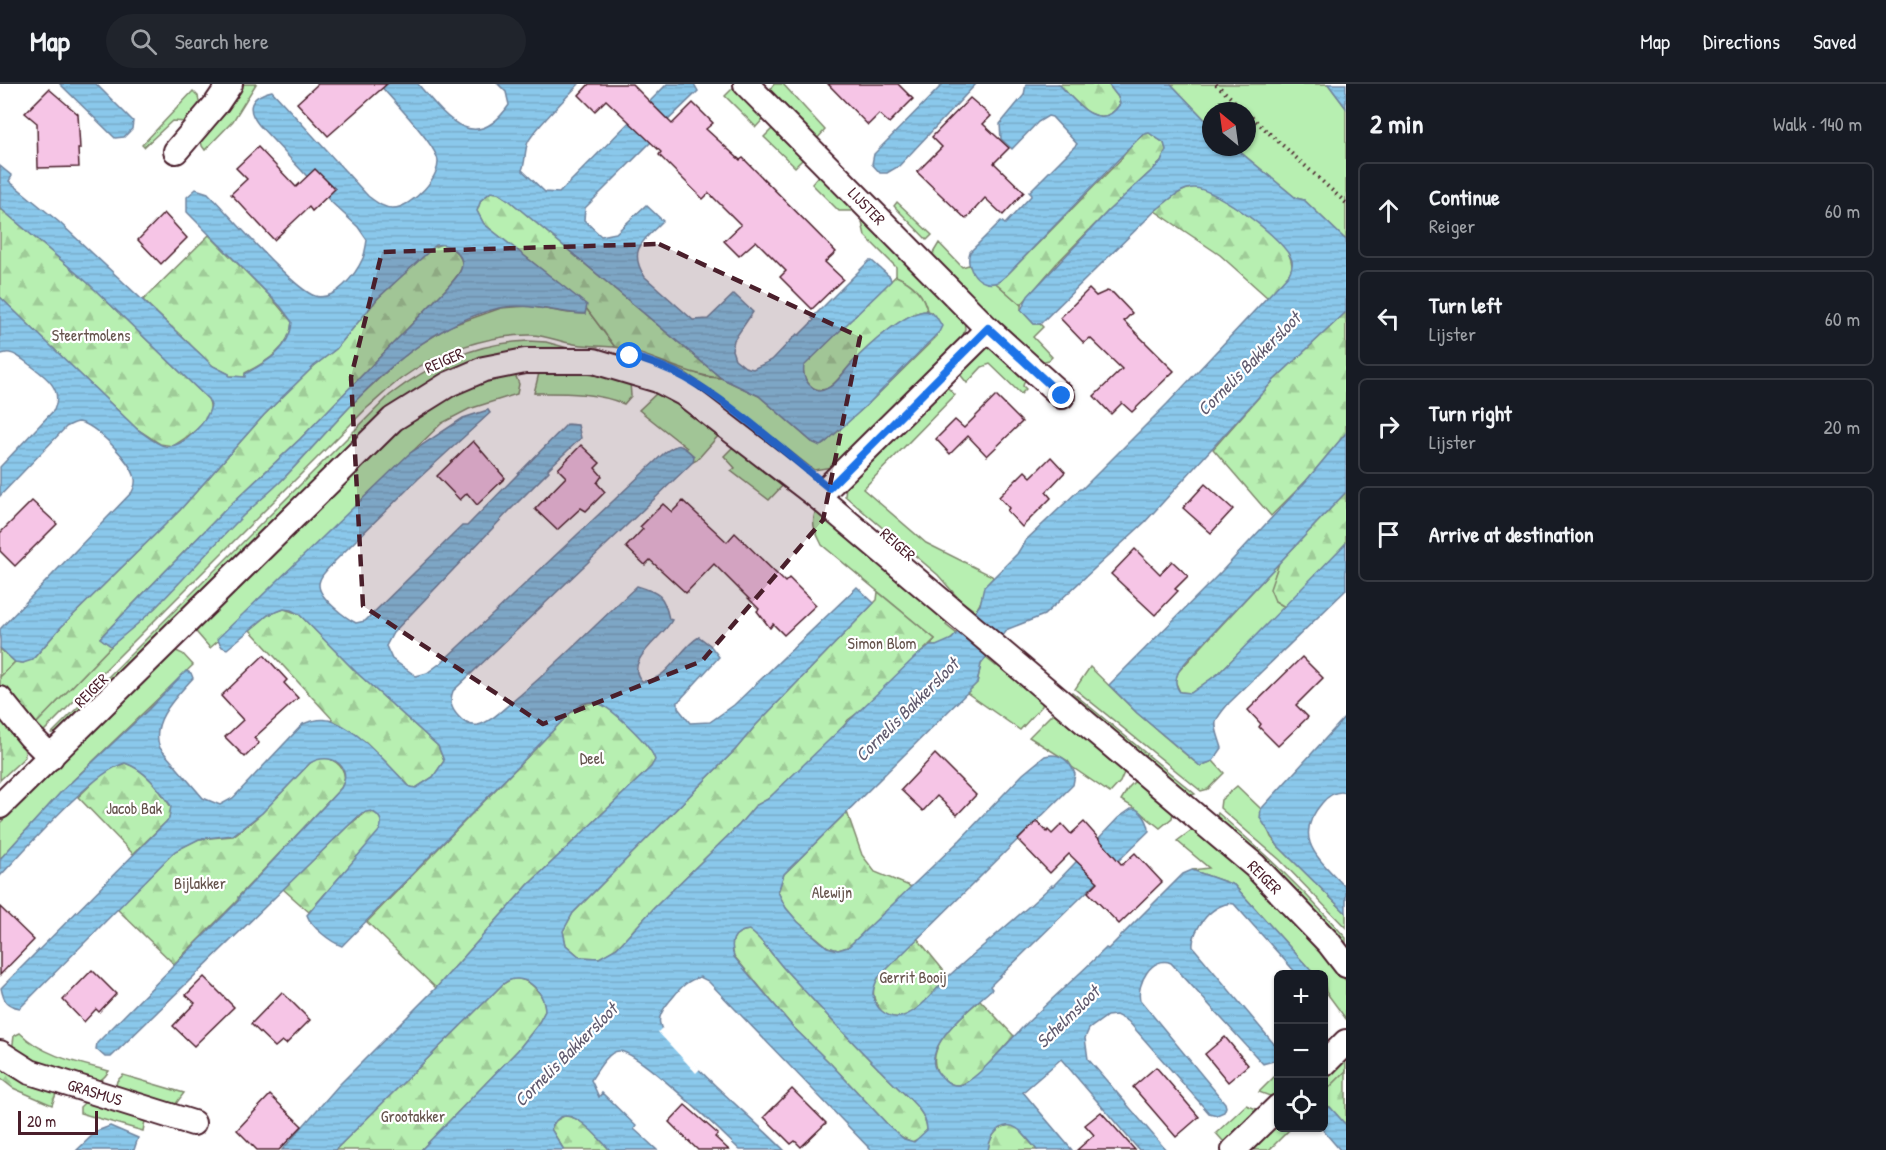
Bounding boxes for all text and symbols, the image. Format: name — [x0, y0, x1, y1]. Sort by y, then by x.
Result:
search box — [106, 14, 526, 68]
text: Map — [30, 22, 70, 60]
icon: search — [127, 25, 160, 58]
text: Search here — [175, 26, 269, 56]
text: Map — [1640, 27, 1670, 56]
text: Directions — [1703, 27, 1780, 56]
text: Saved — [1813, 27, 1856, 56]
north arrow — [1202, 102, 1256, 156]
text: 2 min — [1370, 106, 1423, 141]
text: Walk · 140 m — [1773, 110, 1862, 137]
street label: LIJSTER — [844, 182, 890, 230]
text: Continue — [1429, 182, 1500, 212]
icon: ahead — [1372, 194, 1405, 227]
text: 60 m — [1825, 197, 1860, 224]
text: Reiger — [1429, 212, 1475, 239]
text: Turn left — [1429, 290, 1502, 320]
icon: left — [1372, 302, 1405, 335]
water label: Cornelis Bakkersloot — [1191, 304, 1308, 421]
text: 60 m — [1825, 305, 1860, 332]
text: Lijster — [1429, 320, 1476, 347]
park label: Steertmolens — [52, 324, 130, 346]
street label: REIGER — [421, 342, 467, 378]
route start — [616, 342, 642, 368]
route end — [1048, 382, 1074, 408]
text: Turn right — [1429, 398, 1512, 428]
icon: right — [1372, 410, 1405, 443]
text: 20 m — [1823, 413, 1860, 440]
text: Lijster — [1429, 428, 1476, 455]
icon: arrive — [1372, 518, 1405, 551]
text: Arrive at destination — [1429, 519, 1594, 549]
street label: REIGER — [876, 523, 920, 565]
park label: Simon Blom — [848, 632, 917, 654]
water label: Cornelis Bakkersloot — [849, 650, 966, 767]
street label: REIGER — [69, 668, 113, 712]
park label: Deel — [580, 747, 605, 769]
park label: Jacob Bak — [106, 797, 162, 819]
street label: REIGER — [1243, 855, 1287, 899]
park label: Bijlakker — [174, 872, 226, 894]
park label: Alewijn — [812, 881, 852, 903]
park label: Gerrit Booij — [879, 966, 947, 988]
map controls — [1274, 970, 1328, 1132]
button: + — [1274, 970, 1328, 1024]
water label: Schelmsloot — [1030, 978, 1107, 1053]
water label: Cornelis Bakkersloot — [508, 995, 625, 1112]
button: − — [1274, 1024, 1328, 1078]
street label: GRASMUS — [65, 1073, 126, 1111]
button: locate — [1274, 1078, 1328, 1132]
park label: Grootakker — [381, 1105, 445, 1127]
scale bar — [18, 1108, 98, 1136]
text: 20 m — [27, 1110, 56, 1132]

